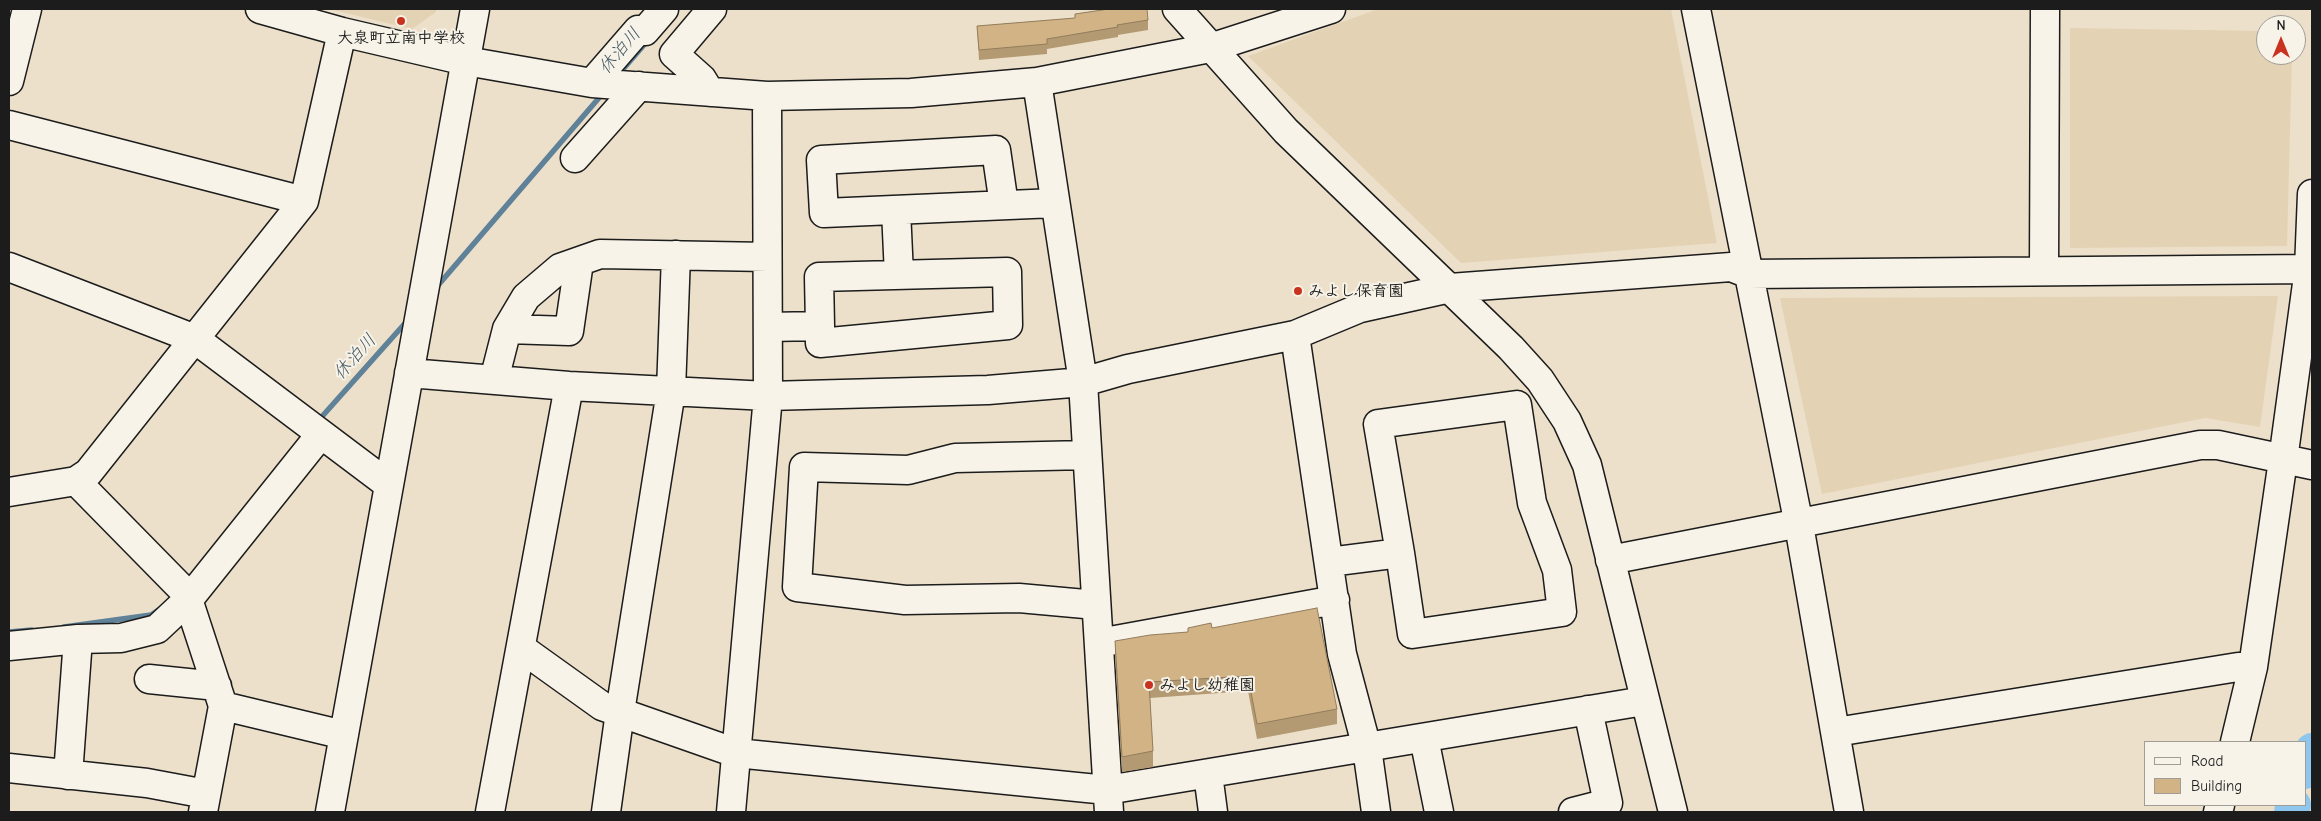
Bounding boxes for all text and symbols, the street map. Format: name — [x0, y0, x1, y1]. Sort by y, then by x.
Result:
marker: 大泉町立南中学校 — [395, 15, 407, 27]
north arrow — [2256, 15, 2306, 65]
text: N — [2276, 17, 2286, 34]
water label: 休泊川 — [594, 23, 646, 79]
place label: 大泉町立南中学校 — [337, 28, 465, 48]
place label: みよし保育園 — [1308, 281, 1404, 301]
marker: みよし保育園 — [1292, 285, 1304, 297]
water label: 休泊川 — [329, 330, 381, 384]
place label: みよし幼稚園 — [1159, 675, 1255, 695]
marker: みよし幼稚園 — [1143, 679, 1155, 691]
legend — [2144, 741, 2306, 806]
text: Road — [2191, 752, 2223, 770]
text: Building — [2191, 777, 2242, 795]

